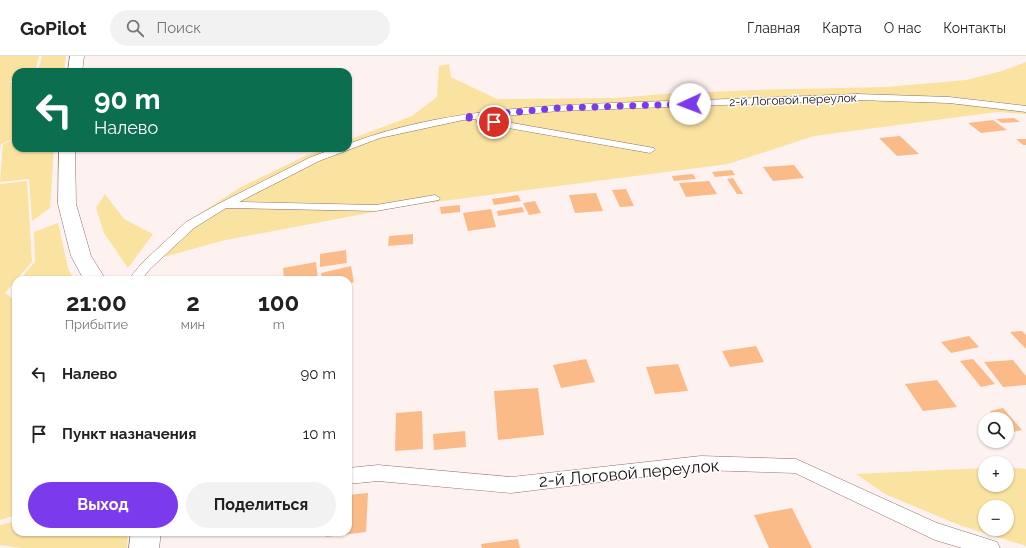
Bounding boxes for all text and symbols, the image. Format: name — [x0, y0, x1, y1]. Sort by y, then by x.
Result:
search box — [110, 10, 390, 46]
text: GoPilot — [20, 17, 86, 39]
icon: search — [124, 17, 146, 39]
text: Поиск — [156, 19, 201, 37]
text: Главная — [747, 20, 800, 36]
text: Карта — [822, 20, 862, 36]
text: О нас — [884, 20, 921, 36]
text: Контакты — [943, 20, 1006, 36]
text: 90 m — [94, 83, 160, 116]
position arrow — [669, 83, 711, 125]
icon: left — [28, 84, 80, 136]
street label: 2-й Логовой переулок — [729, 91, 857, 109]
pin — [477, 105, 511, 139]
icon: arrive — [483, 111, 505, 133]
text: Налево — [94, 117, 158, 138]
text: 21:00 — [66, 288, 127, 317]
text: 2 — [186, 288, 200, 317]
text: 100 — [258, 288, 299, 317]
text: Прибытие — [65, 317, 128, 332]
text: мин — [181, 317, 205, 332]
text: m — [273, 317, 285, 332]
icon: left — [28, 363, 50, 385]
text: Налево — [62, 365, 117, 383]
text: 90 m — [300, 365, 336, 383]
map controls — [978, 412, 1014, 536]
button: search — [978, 412, 1014, 448]
icon: arrive — [28, 423, 50, 445]
text: Пункт назначения — [62, 425, 196, 443]
text: 10 m — [303, 425, 336, 443]
street label: 2-й Логовой переулок — [538, 455, 720, 491]
button: + — [978, 456, 1014, 492]
button: Выход — [28, 482, 178, 528]
button: Поделиться — [186, 482, 336, 528]
button: − — [978, 500, 1014, 536]

